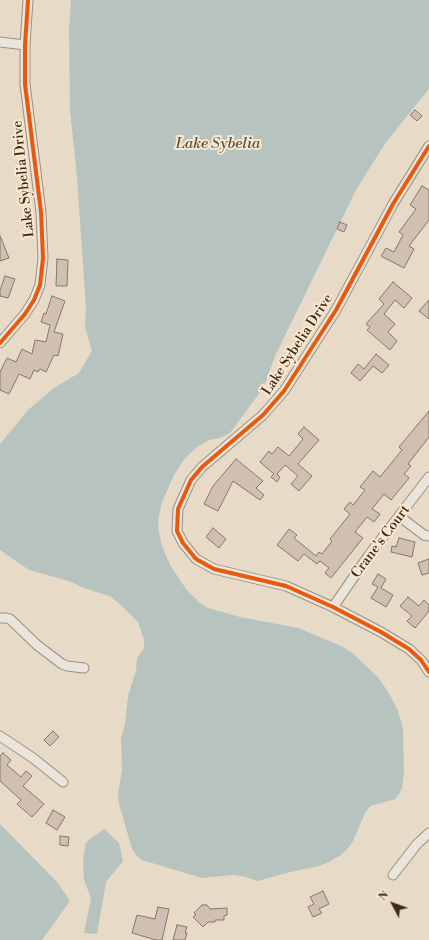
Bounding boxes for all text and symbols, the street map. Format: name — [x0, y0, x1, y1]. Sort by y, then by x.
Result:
street label: Lake Sybelia Drive — [10, 120, 38, 238]
water label: Lake Sybelia — [176, 135, 260, 153]
street label: Lake Sybelia Drive — [259, 291, 337, 399]
street label: Crane's Court — [348, 502, 414, 582]
north arrow — [373, 884, 413, 924]
text: N — [376, 888, 392, 904]

